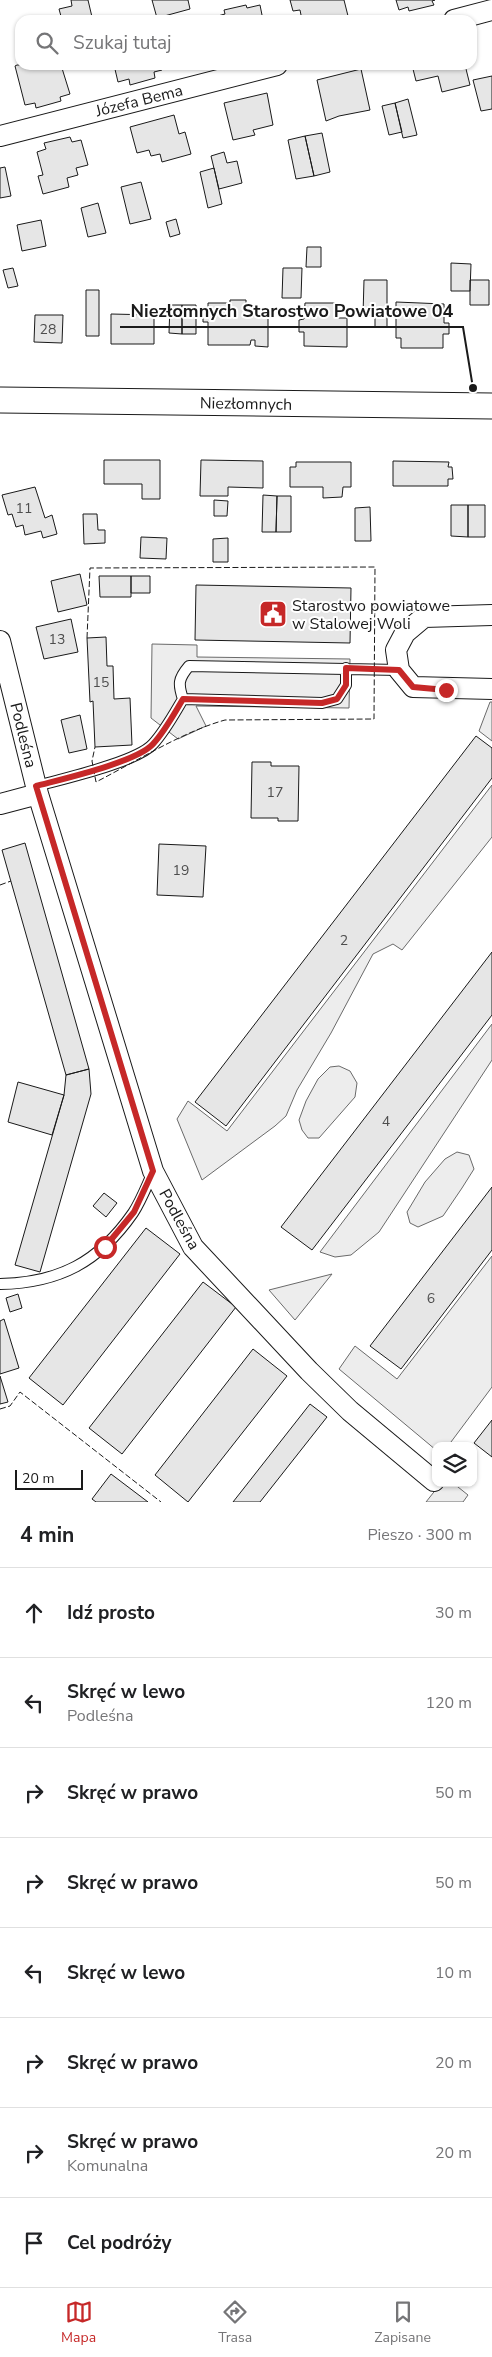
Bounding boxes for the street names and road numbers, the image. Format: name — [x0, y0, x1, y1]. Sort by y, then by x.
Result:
street label: Józefa Bema — [92, 80, 185, 123]
street label: Niezłomnych — [200, 392, 292, 416]
street label: Podleśna — [4, 700, 42, 770]
street label: Podleśna — [153, 1185, 205, 1254]

